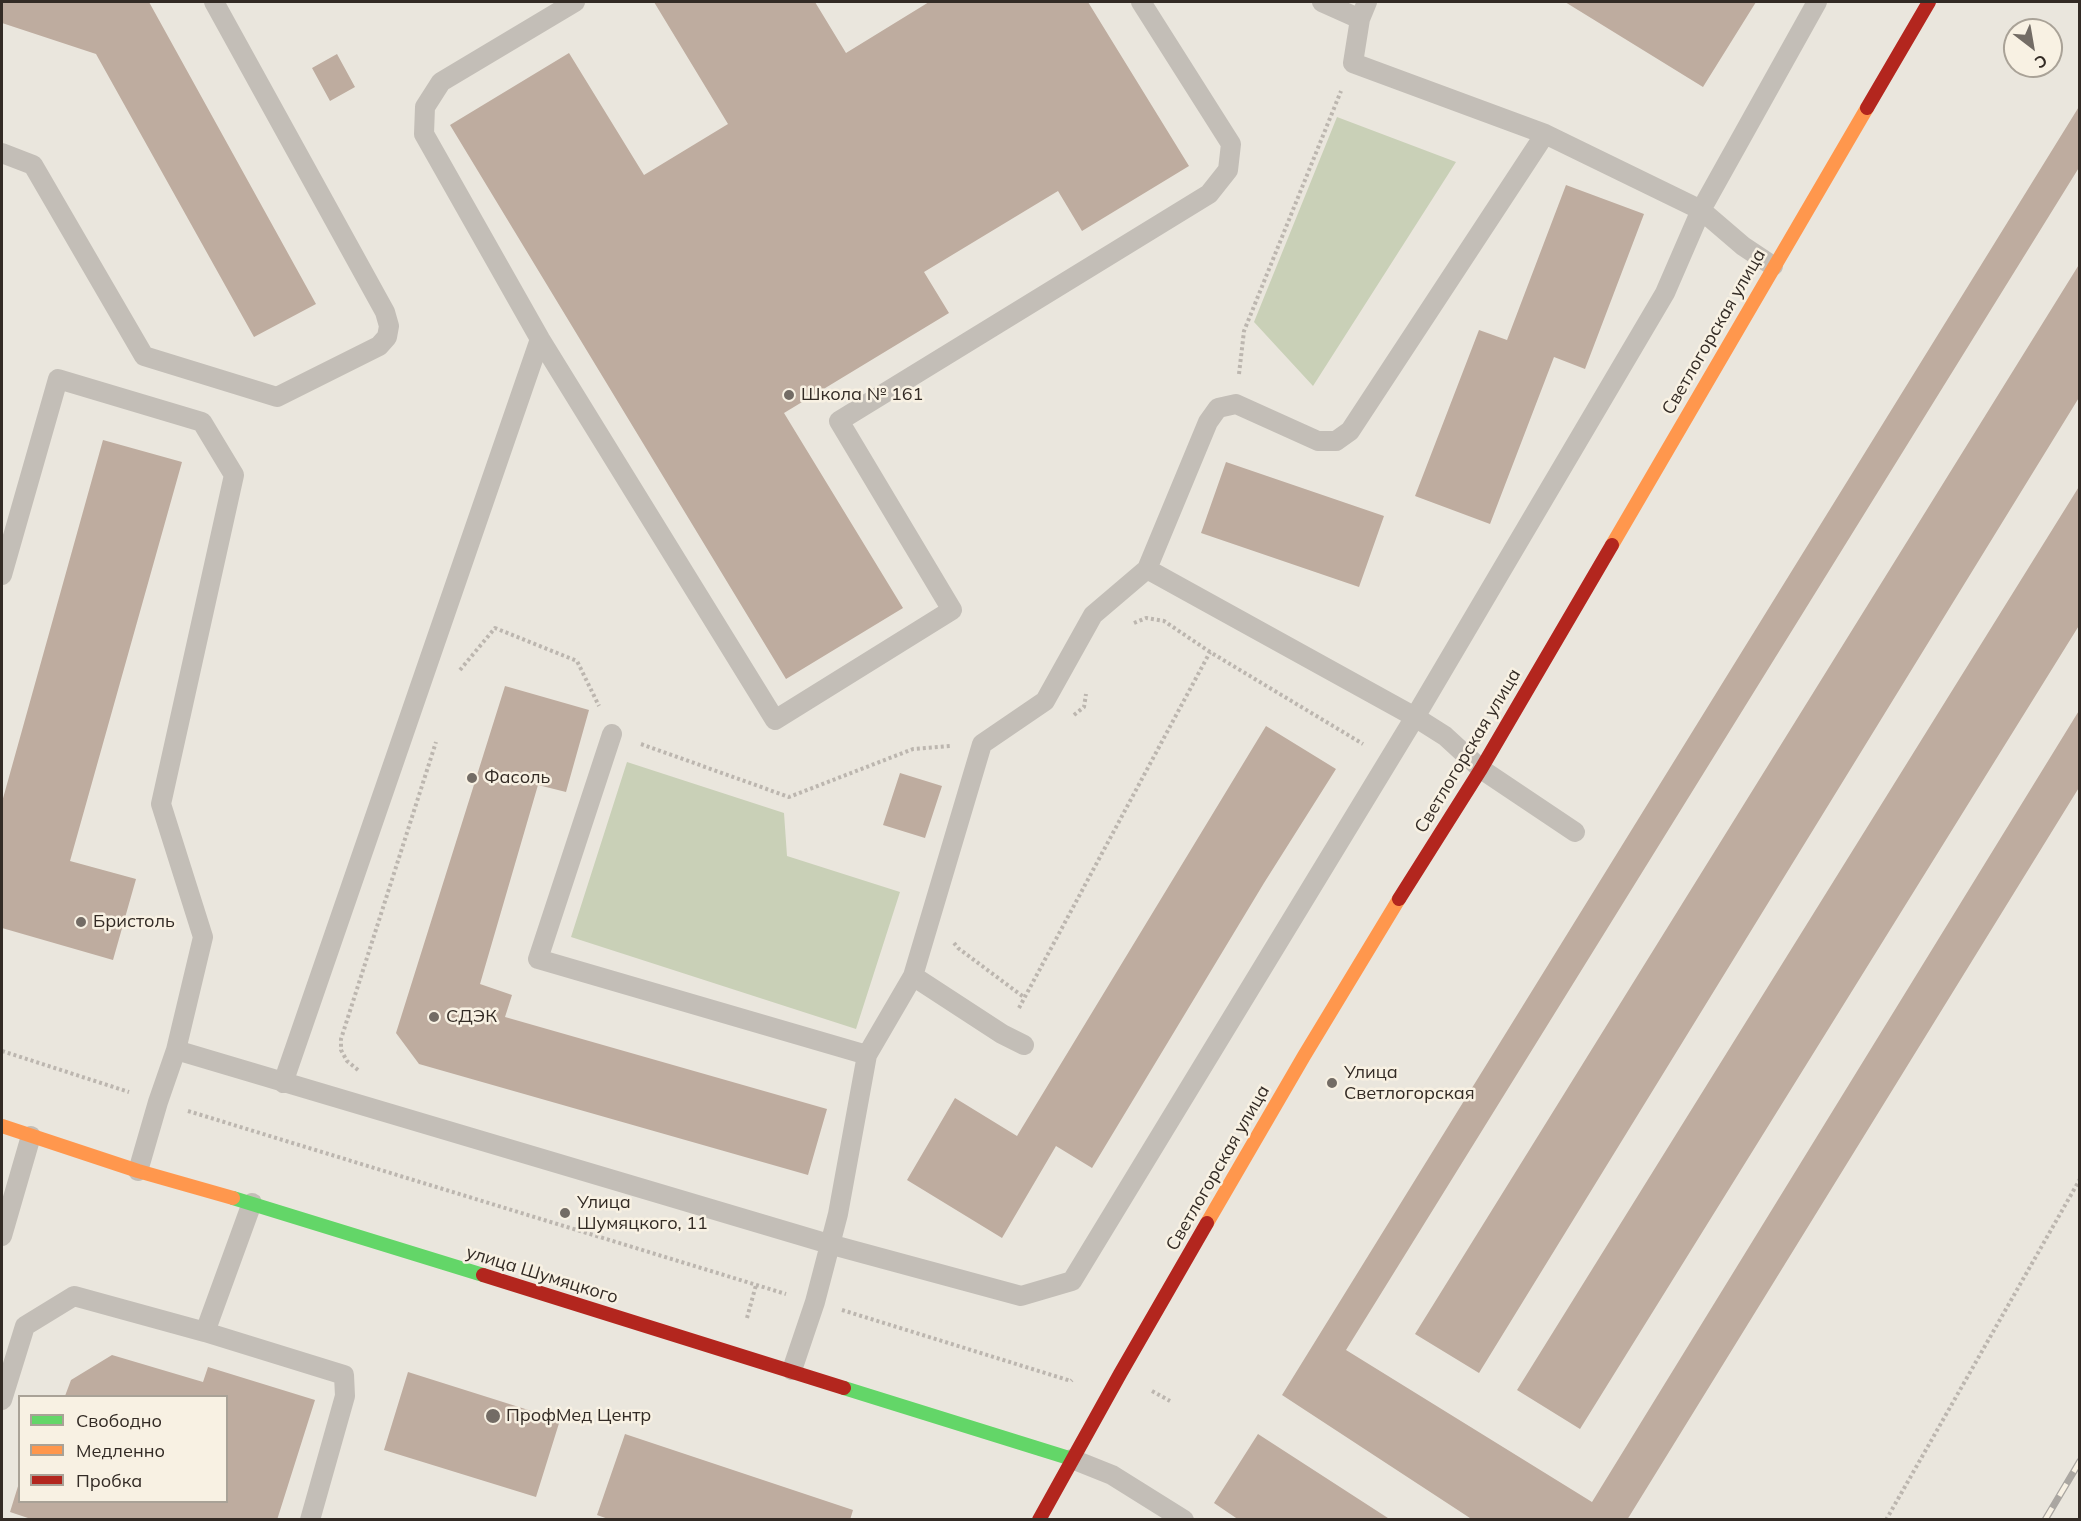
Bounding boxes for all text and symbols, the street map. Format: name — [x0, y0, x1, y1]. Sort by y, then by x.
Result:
north arrow — [2003, 18, 2063, 78]
text: С — [2031, 50, 2051, 73]
street label: Светлогорская улица — [1658, 245, 1770, 419]
place label: Школа № 161 — [801, 384, 923, 406]
marker: Школа № 161 — [782, 388, 796, 402]
street label: Светлогорская улица — [1410, 665, 1526, 837]
place label: Фасоль — [484, 767, 550, 789]
marker: Фасоль — [465, 771, 479, 785]
place label: Бристоль — [93, 911, 175, 933]
marker: Бристоль — [74, 915, 88, 929]
place label: СДЭК — [446, 1006, 497, 1028]
marker: СДЭК — [427, 1010, 441, 1024]
place label: Улица Светлогорская — [1344, 1062, 1475, 1104]
marker: Улица Светлогорская — [1325, 1076, 1339, 1090]
street label: Светлогорская улица — [1162, 1081, 1274, 1255]
place label: Улица Шумяцкого, 11 — [577, 1192, 708, 1234]
marker: Улица Шумяцкого, 11 — [558, 1206, 572, 1220]
street label: улица Шумяцкого — [463, 1242, 621, 1308]
legend — [18, 1395, 228, 1503]
place label: ПрофМед Центр — [506, 1405, 651, 1427]
marker: ПрофМед Центр — [484, 1407, 502, 1425]
text: Свободно — [76, 1409, 162, 1432]
text: Медленно — [76, 1439, 165, 1462]
text: Пробка — [76, 1469, 142, 1492]

